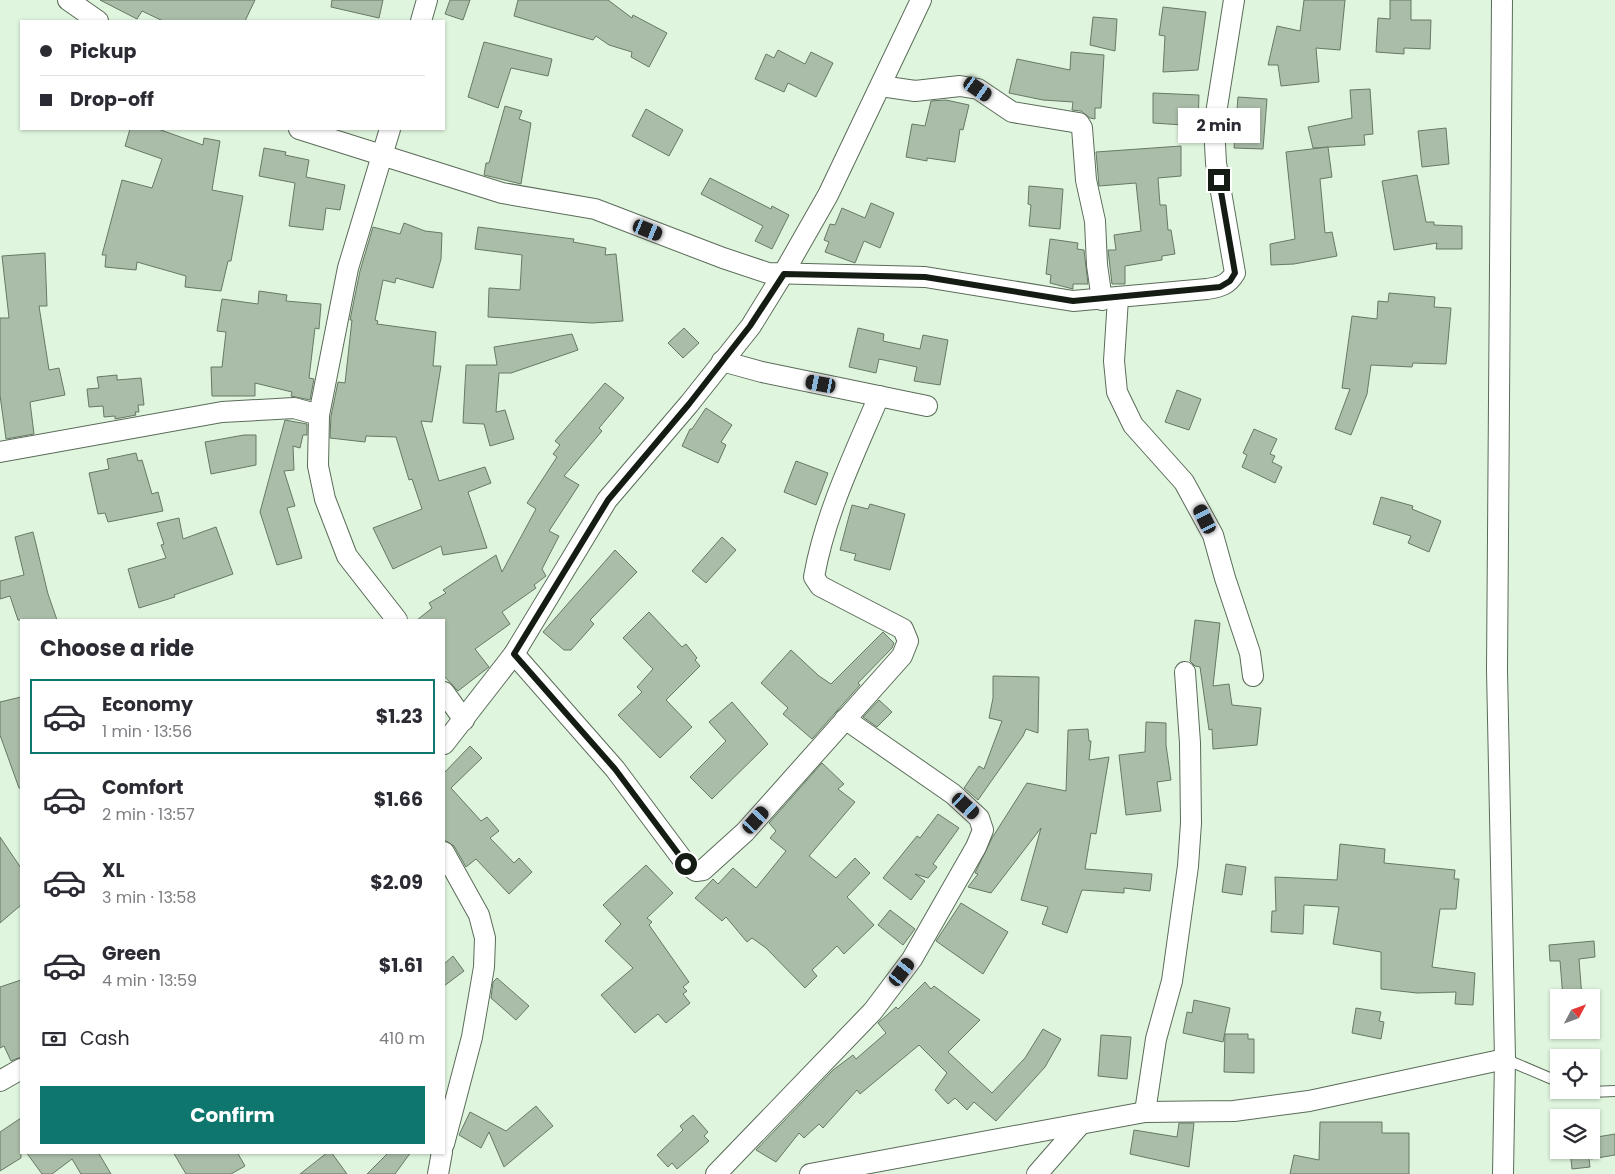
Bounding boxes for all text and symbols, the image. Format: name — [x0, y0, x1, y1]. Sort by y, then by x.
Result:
text: Pickup — [70, 38, 136, 65]
car — [961, 74, 994, 104]
text: Drop-off — [70, 86, 154, 113]
callout: 2 min — [1178, 108, 1260, 142]
text: 2 min — [1197, 114, 1241, 137]
route end — [1208, 169, 1230, 191]
car — [631, 217, 664, 243]
car — [804, 374, 837, 394]
car — [1191, 502, 1218, 536]
text: Choose a ride — [40, 633, 194, 664]
text: Economy — [102, 691, 193, 718]
icon: car — [42, 694, 87, 739]
text: $1.23 — [376, 703, 423, 730]
text: 1 min · 13:56 — [102, 720, 192, 743]
text: Comfort — [102, 774, 184, 801]
icon: car — [42, 777, 87, 822]
text: $1.66 — [374, 786, 423, 813]
car — [949, 790, 982, 822]
text: 2 min · 13:57 — [102, 803, 195, 826]
car — [740, 804, 771, 836]
route start — [675, 853, 697, 875]
text: XL — [102, 857, 125, 884]
icon: car — [42, 860, 87, 905]
text: $2.09 — [370, 869, 423, 896]
text: 3 min · 13:58 — [102, 886, 196, 909]
text: Green — [102, 940, 161, 967]
icon: car — [42, 943, 87, 988]
text: $1.61 — [379, 952, 423, 979]
car — [886, 956, 917, 988]
text: 4 min · 13:59 — [102, 969, 197, 992]
north arrow — [1550, 989, 1600, 1039]
map controls — [1550, 989, 1600, 1159]
icon: cash — [40, 1025, 68, 1053]
text: Cash — [80, 1025, 130, 1052]
text: 410 m — [379, 1027, 425, 1050]
button: locate — [1550, 1049, 1600, 1099]
button: Confirm — [40, 1086, 425, 1144]
button: layers — [1550, 1109, 1600, 1159]

